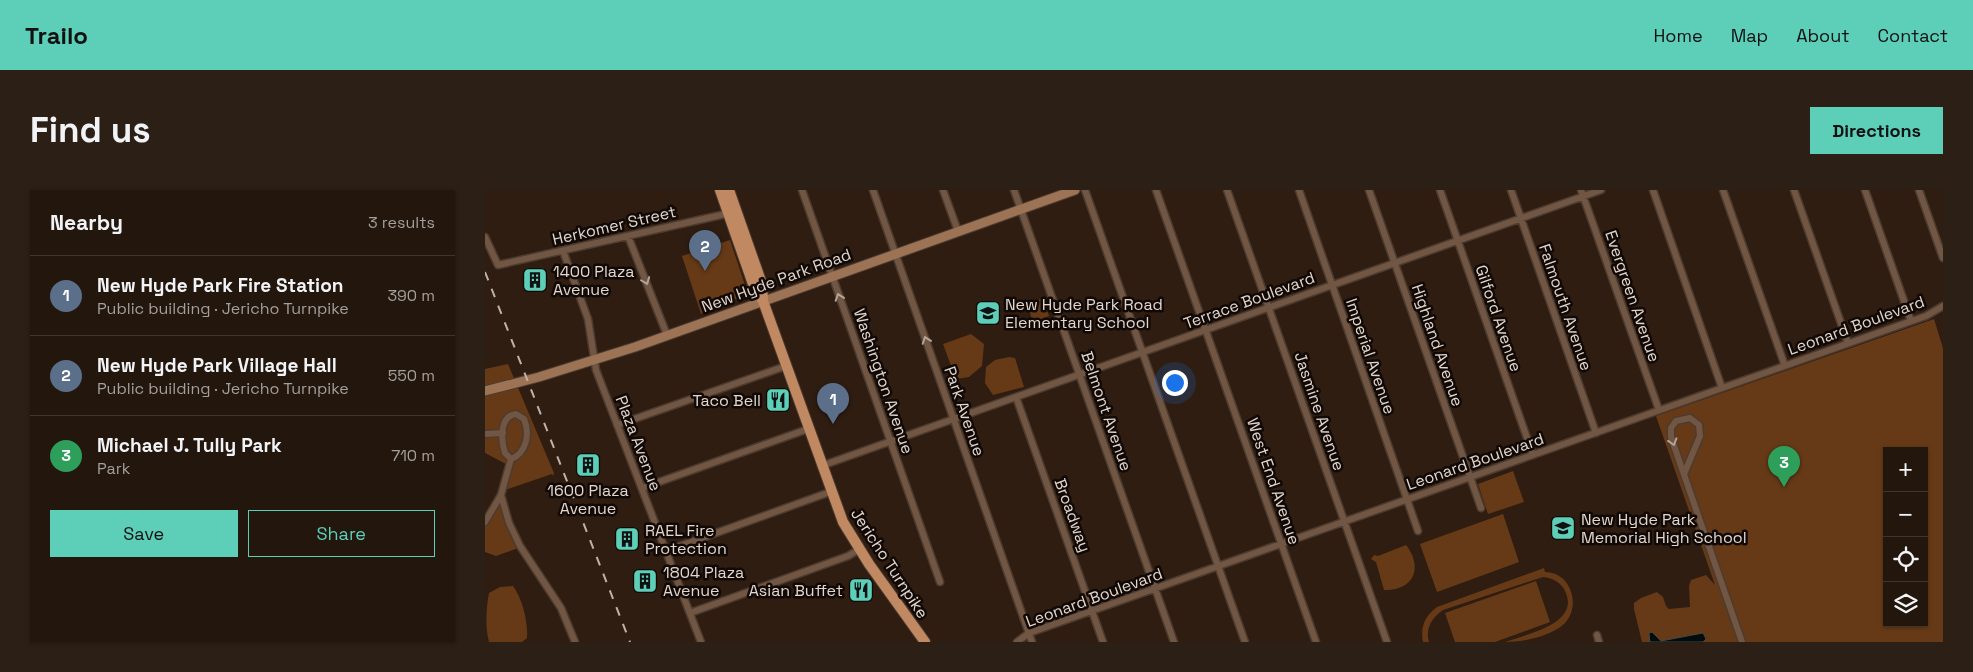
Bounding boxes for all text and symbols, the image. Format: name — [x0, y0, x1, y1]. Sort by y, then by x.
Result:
text: Trailo — [25, 20, 88, 51]
text: Home — [1654, 24, 1703, 47]
text: Map — [1731, 24, 1768, 47]
text: About — [1796, 24, 1850, 47]
text: Contact — [1878, 24, 1948, 47]
button: Directions — [1810, 107, 1943, 154]
text: Find us — [30, 108, 151, 152]
street label: Herkomer Street — [550, 201, 678, 250]
text: Nearby — [50, 209, 123, 236]
text: 3 results — [368, 212, 435, 233]
street label: Evergreen Avenue — [1600, 228, 1665, 365]
pin: 2 — [689, 230, 721, 271]
street label: Falmouth Avenue — [1534, 241, 1597, 373]
street label: New Hyde Park Road — [698, 244, 854, 317]
place label: 1400 Plaza Avenue — [553, 261, 635, 300]
street label: Gilford Avenue — [1470, 262, 1527, 374]
building icon: 1400 Plaza Avenue — [522, 267, 548, 293]
street label: Terrace Boulevard — [1181, 267, 1318, 334]
text: New Hyde Park Fire Station — [97, 273, 344, 298]
one-way arrow — [640, 276, 650, 285]
street label: Highland Avenue — [1407, 281, 1468, 409]
text: 1 — [62, 285, 70, 306]
text: 390 m — [387, 285, 435, 306]
street label: Leonard Boulevard — [1785, 291, 1927, 360]
one-way arrow — [835, 293, 845, 301]
place label: New Hyde Park Road Elementary School — [1005, 294, 1163, 333]
street label: Imperial Avenue — [1341, 296, 1400, 417]
text: Public building · Jericho Turnpike — [97, 298, 349, 319]
school or university icon: New Hyde Park Road Elementary School — [975, 300, 1001, 326]
street label: Washington Avenue — [849, 306, 918, 457]
one-way arrow — [922, 337, 932, 345]
street label: Belmont Avenue — [1076, 349, 1137, 474]
street label: Jasmine Avenue — [1289, 349, 1350, 473]
text: New Hyde Park Village Hall — [97, 353, 337, 378]
street label: Park Avenue — [939, 363, 990, 459]
text: 2 — [61, 365, 71, 386]
text: 550 m — [388, 365, 435, 386]
your location — [1162, 370, 1188, 396]
text: Public building · Jericho Turnpike — [97, 378, 349, 399]
pin: 1 — [817, 383, 849, 424]
restaurant icon: Taco Bell — [765, 387, 791, 413]
place label: Taco Bell — [693, 390, 761, 411]
street label: Plaza Avenue — [611, 392, 666, 494]
street label: West End Avenue — [1242, 415, 1305, 547]
street label: Leonard Boulevard — [1404, 428, 1547, 495]
text: Michael J. Tully Park — [97, 433, 282, 458]
one-way arrow — [1668, 437, 1678, 446]
text: 3 — [61, 445, 71, 466]
text: 710 m — [391, 445, 435, 466]
pin: 3 — [1768, 446, 1800, 487]
map controls — [1883, 447, 1928, 627]
button: + — [1883, 447, 1928, 492]
building icon: 1600 Plaza Avenue — [575, 452, 601, 478]
text: Park — [97, 458, 130, 479]
street label: Broadway — [1050, 475, 1096, 555]
place label: 1600 Plaza Avenue — [547, 480, 629, 519]
button: − — [1883, 492, 1928, 537]
street label: Jericho Turnpike — [846, 504, 933, 622]
place label: New Hyde Park Memorial High School — [1581, 509, 1747, 548]
button: Save — [50, 510, 238, 557]
button: Share — [248, 510, 435, 557]
school or university icon: New Hyde Park Memorial High School — [1550, 515, 1576, 541]
place label: RAEL Fire Protection — [645, 520, 727, 559]
building icon: RAEL Fire Protection — [614, 526, 640, 552]
button: locate — [1883, 537, 1928, 582]
place label: 1804 Plaza Avenue — [663, 562, 744, 601]
street label: Leonard Boulevard — [1023, 563, 1165, 632]
building icon: 1804 Plaza Avenue — [632, 568, 658, 594]
restaurant icon: Asian Buffet — [848, 577, 874, 603]
place label: Asian Buffet — [749, 580, 843, 601]
button: layers — [1883, 582, 1928, 627]

